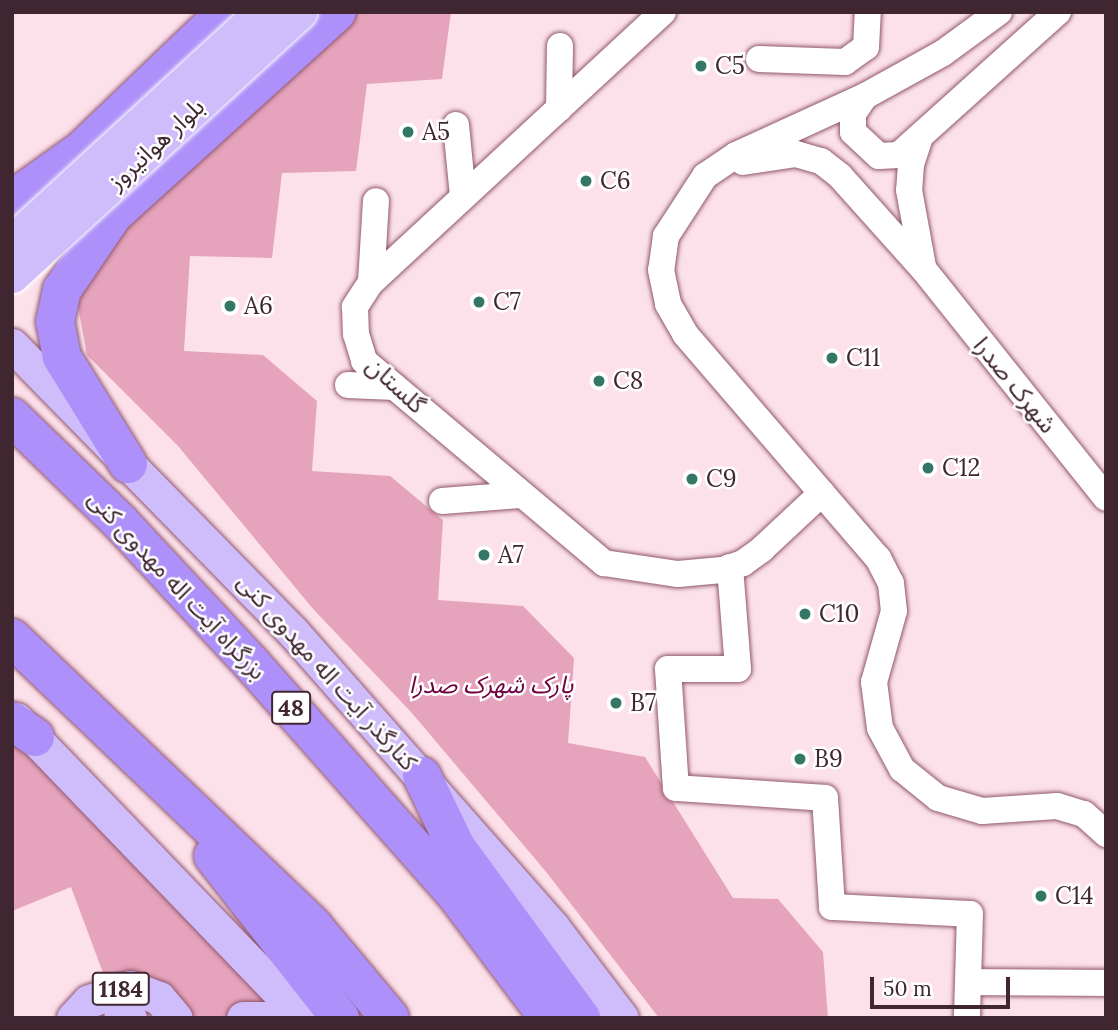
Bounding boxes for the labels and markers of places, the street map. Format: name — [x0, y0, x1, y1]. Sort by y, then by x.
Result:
place label: C5 — [715, 52, 745, 80]
marker: C5 — [693, 58, 709, 74]
place label: A5 — [422, 118, 450, 146]
marker: A5 — [400, 124, 416, 140]
place label: C6 — [600, 167, 631, 195]
marker: C6 — [578, 173, 594, 189]
place label: C7 — [493, 288, 521, 316]
place label: A6 — [244, 292, 273, 320]
marker: C7 — [471, 294, 487, 310]
marker: A6 — [222, 298, 238, 314]
place label: C11 — [846, 344, 880, 372]
marker: C11 — [824, 350, 840, 366]
place label: C8 — [613, 367, 643, 395]
marker: C8 — [591, 373, 607, 389]
place label: C12 — [942, 454, 980, 482]
marker: C12 — [920, 460, 936, 476]
place label: C9 — [706, 465, 737, 493]
marker: C9 — [684, 471, 700, 487]
place label: A7 — [498, 541, 524, 569]
marker: A7 — [476, 547, 492, 563]
place label: C10 — [819, 600, 859, 628]
marker: C10 — [797, 606, 813, 622]
place label: B7 — [630, 689, 656, 717]
marker: B7 — [608, 695, 624, 711]
place label: B9 — [814, 745, 843, 773]
marker: B9 — [792, 751, 808, 767]
place label: C14 — [1055, 882, 1094, 910]
marker: C14 — [1033, 888, 1049, 904]

